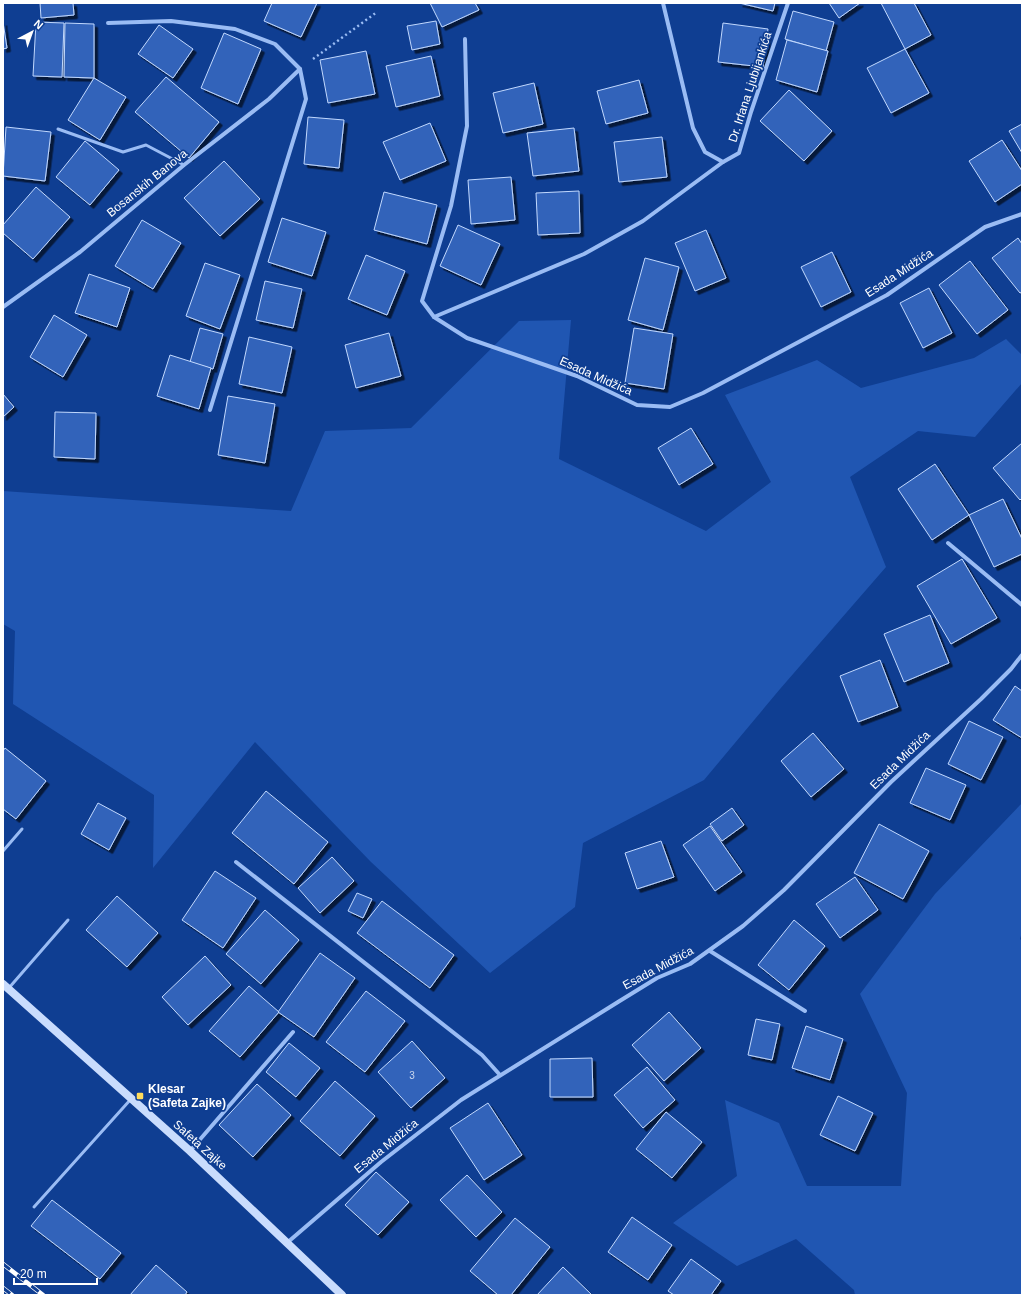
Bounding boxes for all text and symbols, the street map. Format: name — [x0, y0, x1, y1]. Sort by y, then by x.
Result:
north arrow — [12, 12, 52, 52]
text: N — [32, 17, 46, 32]
street label: Dr. Irfana Ljubijankića — [726, 30, 775, 144]
street label: Bosanskih Banova — [104, 146, 190, 220]
street label: Esada Midžića — [862, 246, 936, 300]
street label: Esada Midžića — [558, 354, 635, 398]
street label: Esada Midžića — [867, 728, 933, 792]
street label: Esada Midžića — [620, 943, 696, 993]
house number: 3 — [409, 1070, 415, 1081]
place label: Klesar (Safeta Zajke) — [148, 1082, 226, 1110]
marker: Klesar (Safeta Zajke) — [135, 1091, 145, 1101]
street label: Esada Midžića — [351, 1116, 421, 1176]
street label: Safeta Zajke — [170, 1117, 230, 1173]
scale bar — [14, 1260, 97, 1286]
text: 20 m — [20, 1267, 47, 1281]

